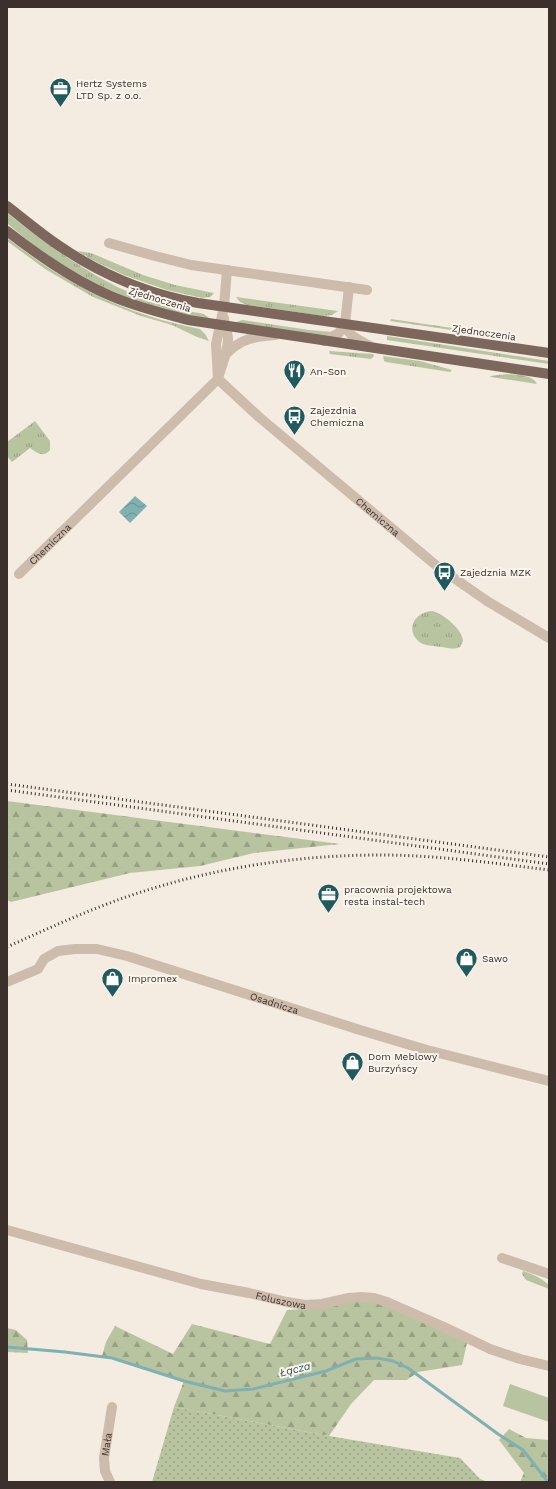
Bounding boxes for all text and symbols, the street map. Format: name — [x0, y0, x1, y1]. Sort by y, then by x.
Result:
office icon: Hertz Systems LTD Sp. z o.o. — [47, 76, 73, 109]
place label: Hertz Systems LTD Sp. z o.o. — [76, 78, 147, 101]
street label: Zjednoczenia — [127, 285, 193, 314]
street label: Zjednoczenia — [451, 323, 517, 342]
restaurant icon: An-Son — [281, 358, 307, 391]
place label: An-Son — [310, 366, 346, 377]
bus stop icon: Zajezdnia Chemiczna — [281, 403, 307, 436]
place label: Zajezdnia Chemiczna — [310, 405, 364, 428]
street label: Chemiczna — [353, 495, 402, 539]
street label: Chemiczna — [27, 521, 73, 567]
bus stop icon: Zajedznia MZK — [432, 559, 458, 592]
place label: Zajedznia MZK — [460, 567, 532, 578]
office icon: pracownia projektowa resta instal-tech — [315, 882, 341, 915]
place label: pracownia projektowa resta instal-tech — [344, 884, 452, 907]
shop icon: Sawo — [453, 945, 479, 978]
place label: Sawo — [482, 953, 508, 964]
shop icon: Impromex — [100, 965, 126, 998]
place label: Impromex — [128, 973, 177, 984]
street label: Osadnicza — [249, 990, 300, 1016]
shop icon: Dom Meblowy Burzyńscy — [340, 1049, 366, 1082]
place label: Dom Meblowy Burzyńscy — [368, 1051, 438, 1074]
street label: Foluszowa — [255, 1290, 307, 1311]
water label: Łącza — [278, 1359, 312, 1380]
street label: Mała — [99, 1432, 114, 1457]

